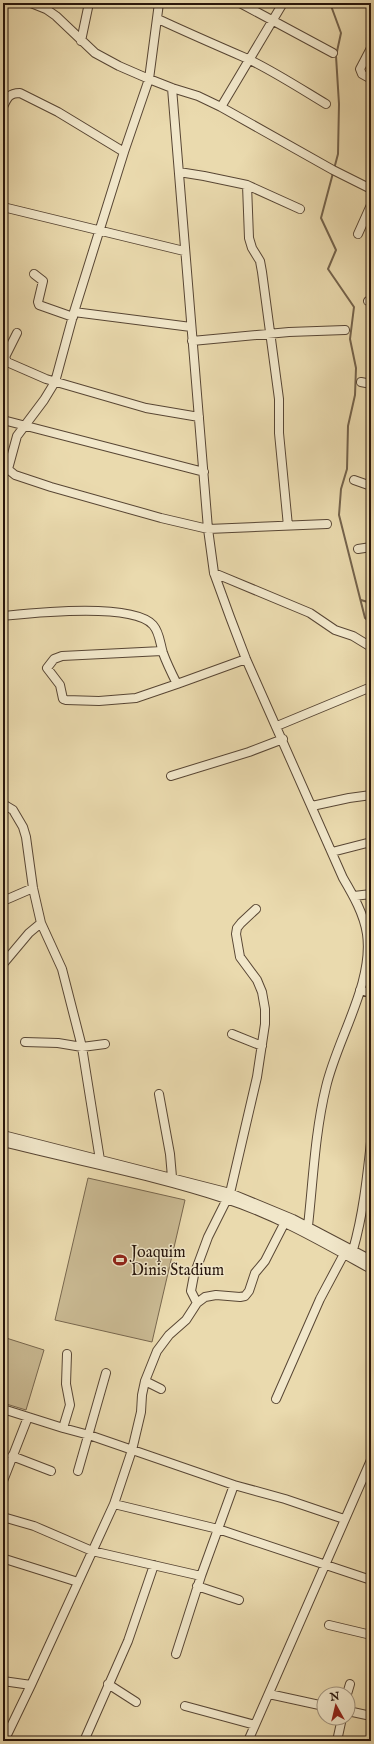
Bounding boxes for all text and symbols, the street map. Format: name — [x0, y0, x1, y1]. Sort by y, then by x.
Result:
place label: Joaquim Dinis Stadium — [129, 1243, 224, 1281]
sports icon: Joaquim Dinis Stadium — [112, 1252, 128, 1268]
north arrow — [316, 1686, 356, 1726]
text: N — [328, 1689, 341, 1705]

